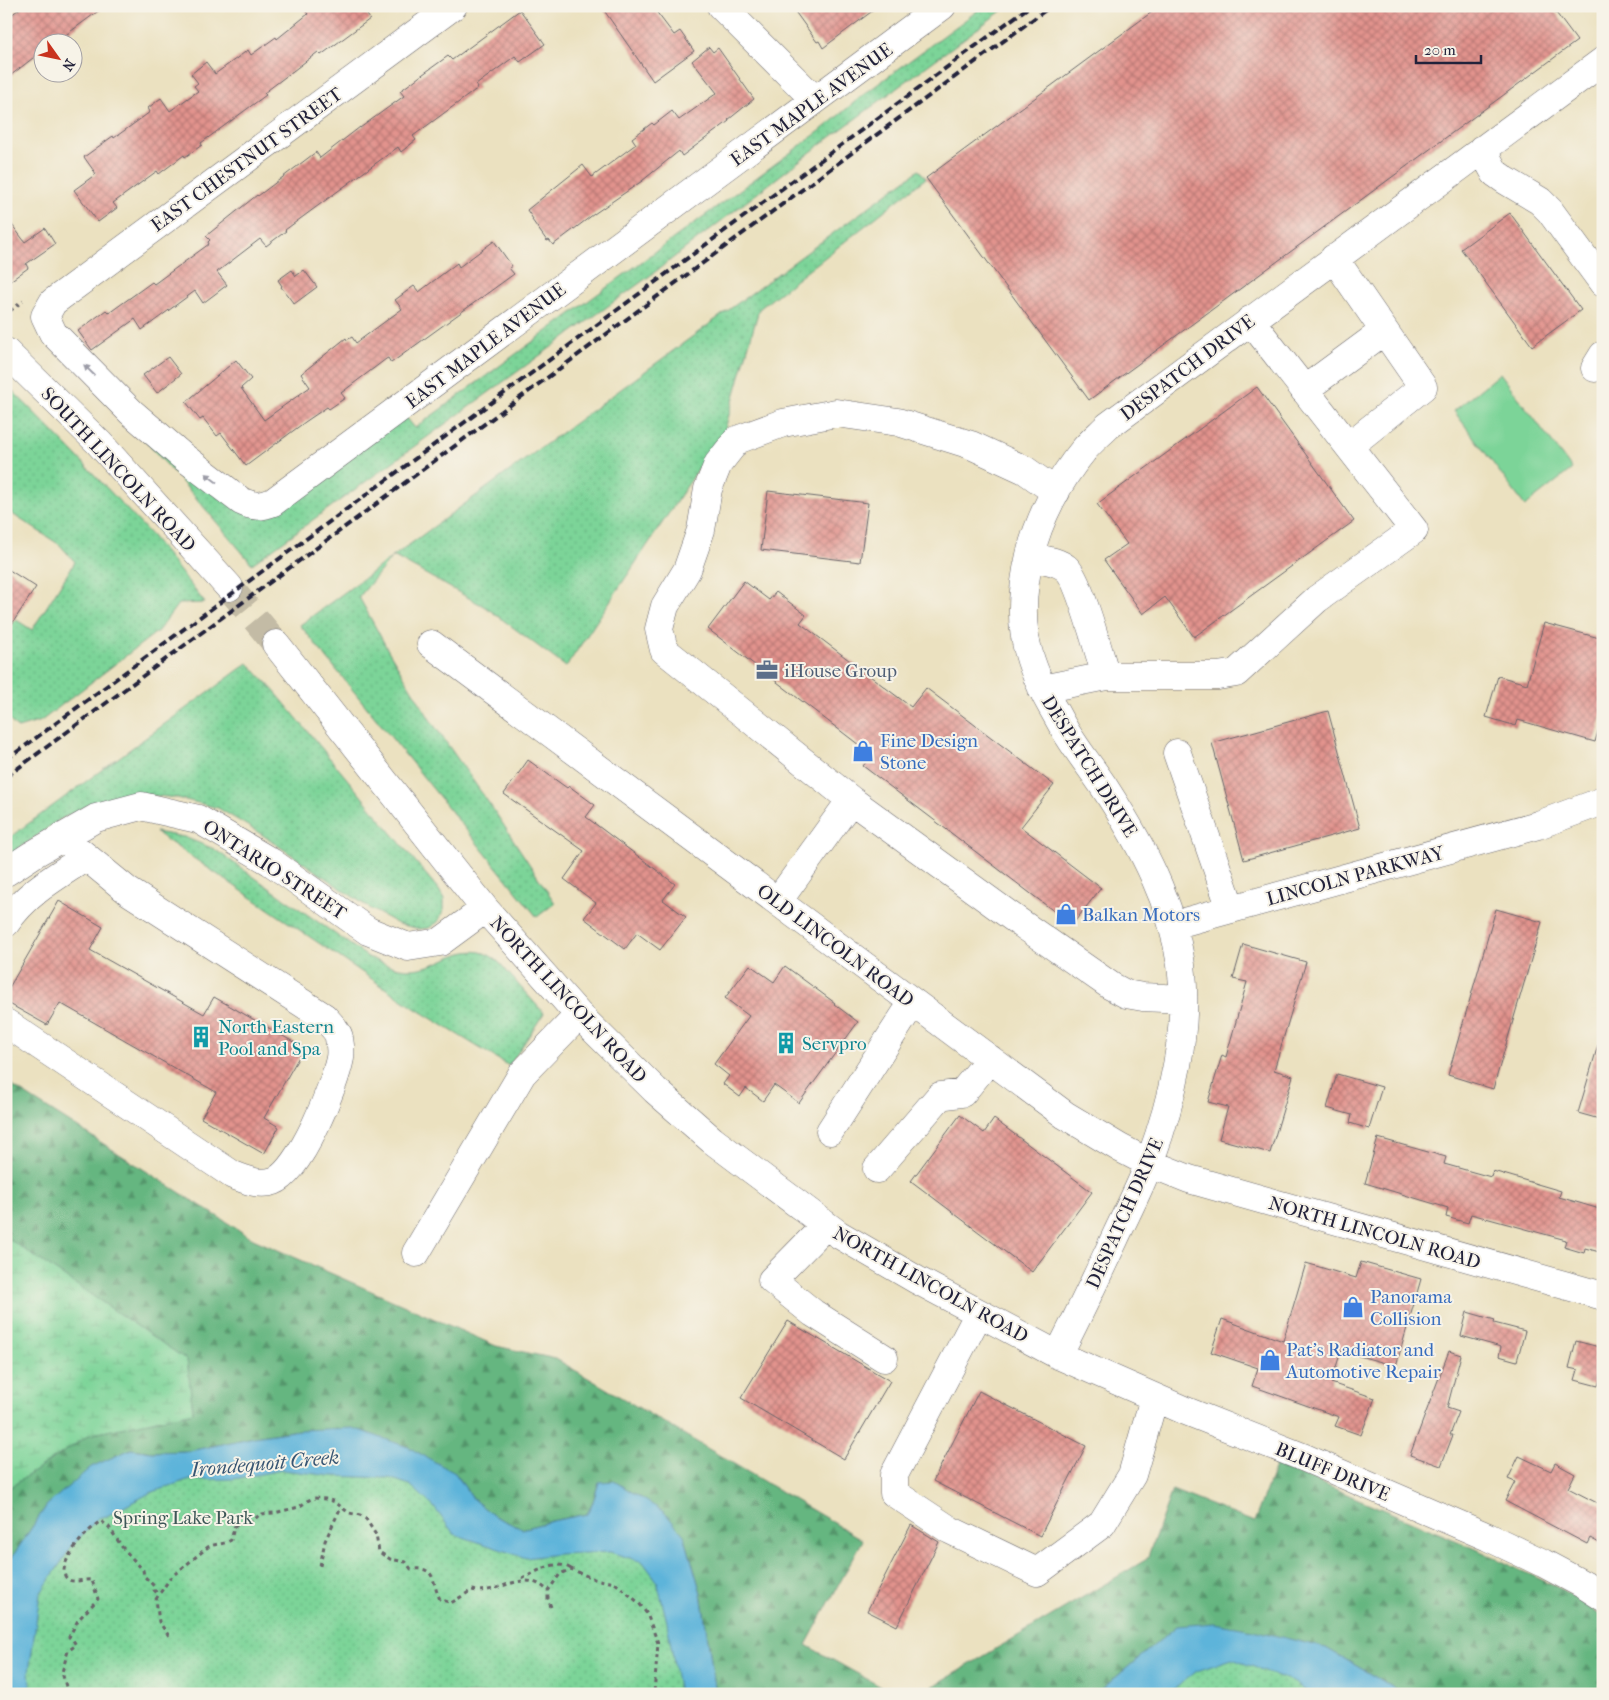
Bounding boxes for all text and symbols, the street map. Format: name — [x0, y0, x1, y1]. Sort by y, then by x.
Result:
north arrow — [32, 32, 82, 82]
scale bar — [1416, 32, 1482, 64]
street label: EAST MAPLE AVENUE — [726, 38, 897, 171]
text: 20 m — [1424, 41, 1456, 59]
text: N — [58, 56, 79, 74]
street label: EAST CHESTNUT STREET — [147, 83, 347, 237]
street label: EAST MAPLE AVENUE — [401, 278, 570, 413]
street label: DESPATCH DRIVE — [1116, 310, 1259, 425]
one-way arrow — [83, 364, 95, 376]
street label: SOUTH LINCOLN ROAD — [36, 383, 200, 556]
one-way arrow — [205, 472, 218, 483]
office icon: iHouse Group — [754, 657, 780, 683]
place label: iHouse Group — [784, 660, 897, 682]
street label: DESPATCH DRIVE — [1037, 692, 1142, 842]
place label: Fine Design Stone — [880, 730, 978, 774]
shop icon: Fine Design Stone — [850, 738, 876, 764]
street label: ONTARIO STREET — [199, 815, 350, 924]
street label: LINCOLN PARKWAY — [1264, 841, 1448, 910]
street label: OLD LINCOLN ROAD — [753, 880, 918, 1012]
shop icon: Balkan Motors — [1053, 901, 1079, 927]
place label: Balkan Motors — [1082, 904, 1200, 926]
street label: NORTH LINCOLN ROAD — [485, 912, 651, 1087]
place label: North Eastern Pool and Spa — [218, 1016, 334, 1060]
building icon: North Eastern Pool and Spa — [188, 1024, 214, 1050]
building icon: Servpro — [773, 1030, 799, 1056]
place label: Servpro — [802, 1033, 867, 1055]
street label: DESPATCH DRIVE — [1082, 1134, 1168, 1292]
street label: NORTH LINCOLN ROAD — [1266, 1192, 1483, 1274]
street label: NORTH LINCOLN ROAD — [829, 1222, 1032, 1348]
place label: Panorama Collision — [1370, 1286, 1452, 1330]
shop icon: Panorama Collision — [1340, 1294, 1366, 1320]
place label: Pat's Radiator and Automotive Repair — [1285, 1339, 1442, 1383]
shop icon: Pat's Radiator and Automotive Repair — [1257, 1347, 1283, 1373]
street label: BLUFF DRIVE — [1272, 1438, 1393, 1506]
water label: Irondequoit Creek — [189, 1446, 340, 1482]
park label: Spring Lake Park — [113, 1507, 253, 1529]

